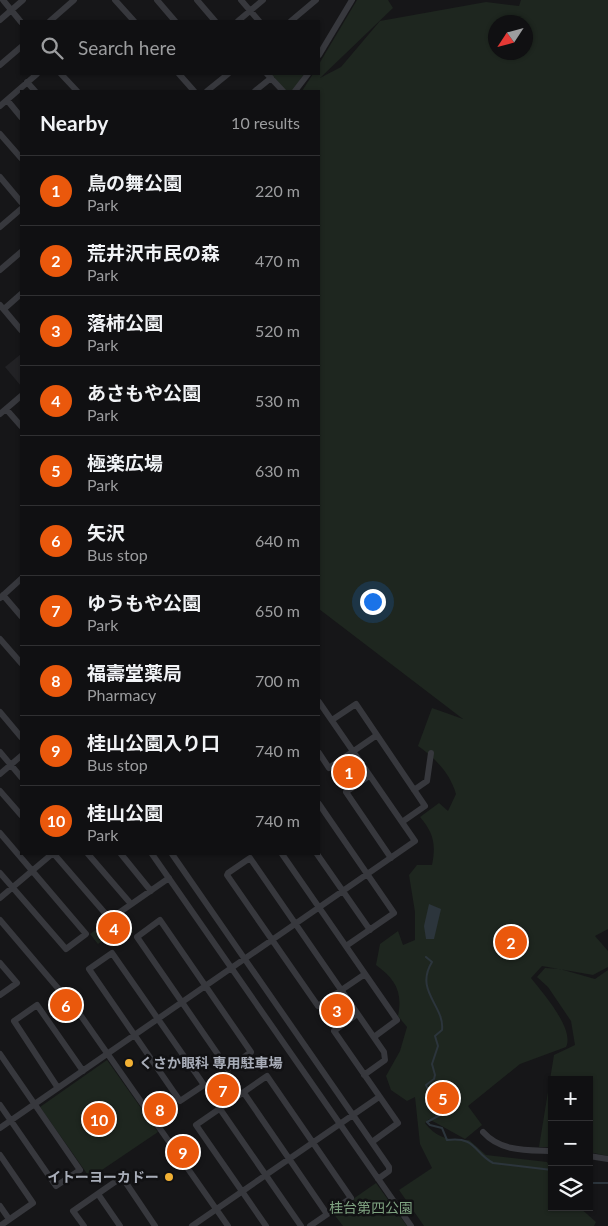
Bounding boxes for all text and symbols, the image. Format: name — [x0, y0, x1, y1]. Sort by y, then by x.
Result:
north arrow — [488, 15, 533, 60]
search box — [20, 20, 320, 75]
icon: search — [38, 34, 66, 62]
text: Search here — [78, 36, 176, 59]
text: Nearby — [40, 110, 108, 135]
text: 10 results — [231, 113, 300, 132]
text: 鳥の舞公園 — [87, 171, 182, 194]
text: 1 — [51, 181, 61, 200]
text: 220 m — [255, 181, 300, 200]
text: Park — [87, 195, 118, 214]
text: 荒井沢市民の森 — [87, 241, 220, 264]
text: 2 — [51, 251, 61, 270]
text: 470 m — [255, 251, 300, 270]
text: Park — [87, 265, 118, 284]
text: 落柿公園 — [87, 311, 163, 334]
text: 3 — [51, 321, 61, 340]
text: 520 m — [255, 321, 300, 340]
text: Park — [87, 335, 118, 354]
text: あさもや公園 — [87, 381, 201, 404]
text: 4 — [51, 391, 61, 410]
text: 530 m — [255, 391, 300, 410]
text: Park — [87, 405, 118, 424]
text: 極楽広場 — [87, 451, 163, 474]
text: 5 — [51, 461, 61, 480]
text: 630 m — [255, 461, 300, 480]
text: Park — [87, 475, 118, 494]
text: 矢沢 — [87, 521, 125, 544]
text: 6 — [51, 531, 61, 550]
text: 640 m — [255, 531, 300, 550]
text: Bus stop — [87, 545, 148, 564]
your location — [360, 589, 386, 615]
text: ゆうもや公園 — [87, 591, 201, 614]
text: 7 — [51, 601, 61, 620]
text: 650 m — [255, 601, 300, 620]
text: Park — [87, 615, 118, 634]
text: 福壽堂薬局 — [87, 661, 182, 684]
text: 8 — [51, 671, 61, 690]
text: 700 m — [255, 671, 300, 690]
text: Pharmacy — [87, 685, 156, 704]
text: 桂山公園入り口 — [87, 731, 220, 754]
text: 9 — [51, 741, 61, 760]
text: 740 m — [255, 741, 300, 760]
pin: 1 — [333, 753, 365, 791]
text: Bus stop — [87, 755, 148, 774]
text: 桂山公園 — [87, 801, 163, 824]
text: 10 — [47, 811, 65, 830]
text: 740 m — [255, 811, 300, 830]
text: Park — [87, 825, 118, 844]
pin: 4 — [98, 909, 130, 947]
pin: 2 — [495, 923, 527, 961]
pin: 6 — [50, 986, 82, 1024]
pin: 3 — [321, 991, 353, 1029]
place label: くさか眼科 専用駐車場 — [139, 1054, 282, 1071]
marker: くさか眼科 専用駐車場 — [123, 1057, 135, 1069]
pin: 7 — [207, 1071, 239, 1109]
map controls — [548, 1076, 593, 1211]
button: + — [548, 1076, 593, 1121]
pin: 5 — [427, 1079, 459, 1117]
pin: 8 — [144, 1090, 176, 1128]
pin: 10 — [83, 1100, 115, 1138]
button: − — [548, 1121, 593, 1166]
pin: 9 — [167, 1133, 199, 1171]
button: layers — [548, 1166, 593, 1211]
place label: イトーヨーカドー — [47, 1168, 159, 1185]
marker: イトーヨーカドー — [163, 1171, 175, 1183]
park label: 桂台第四公園 — [329, 1199, 413, 1216]

